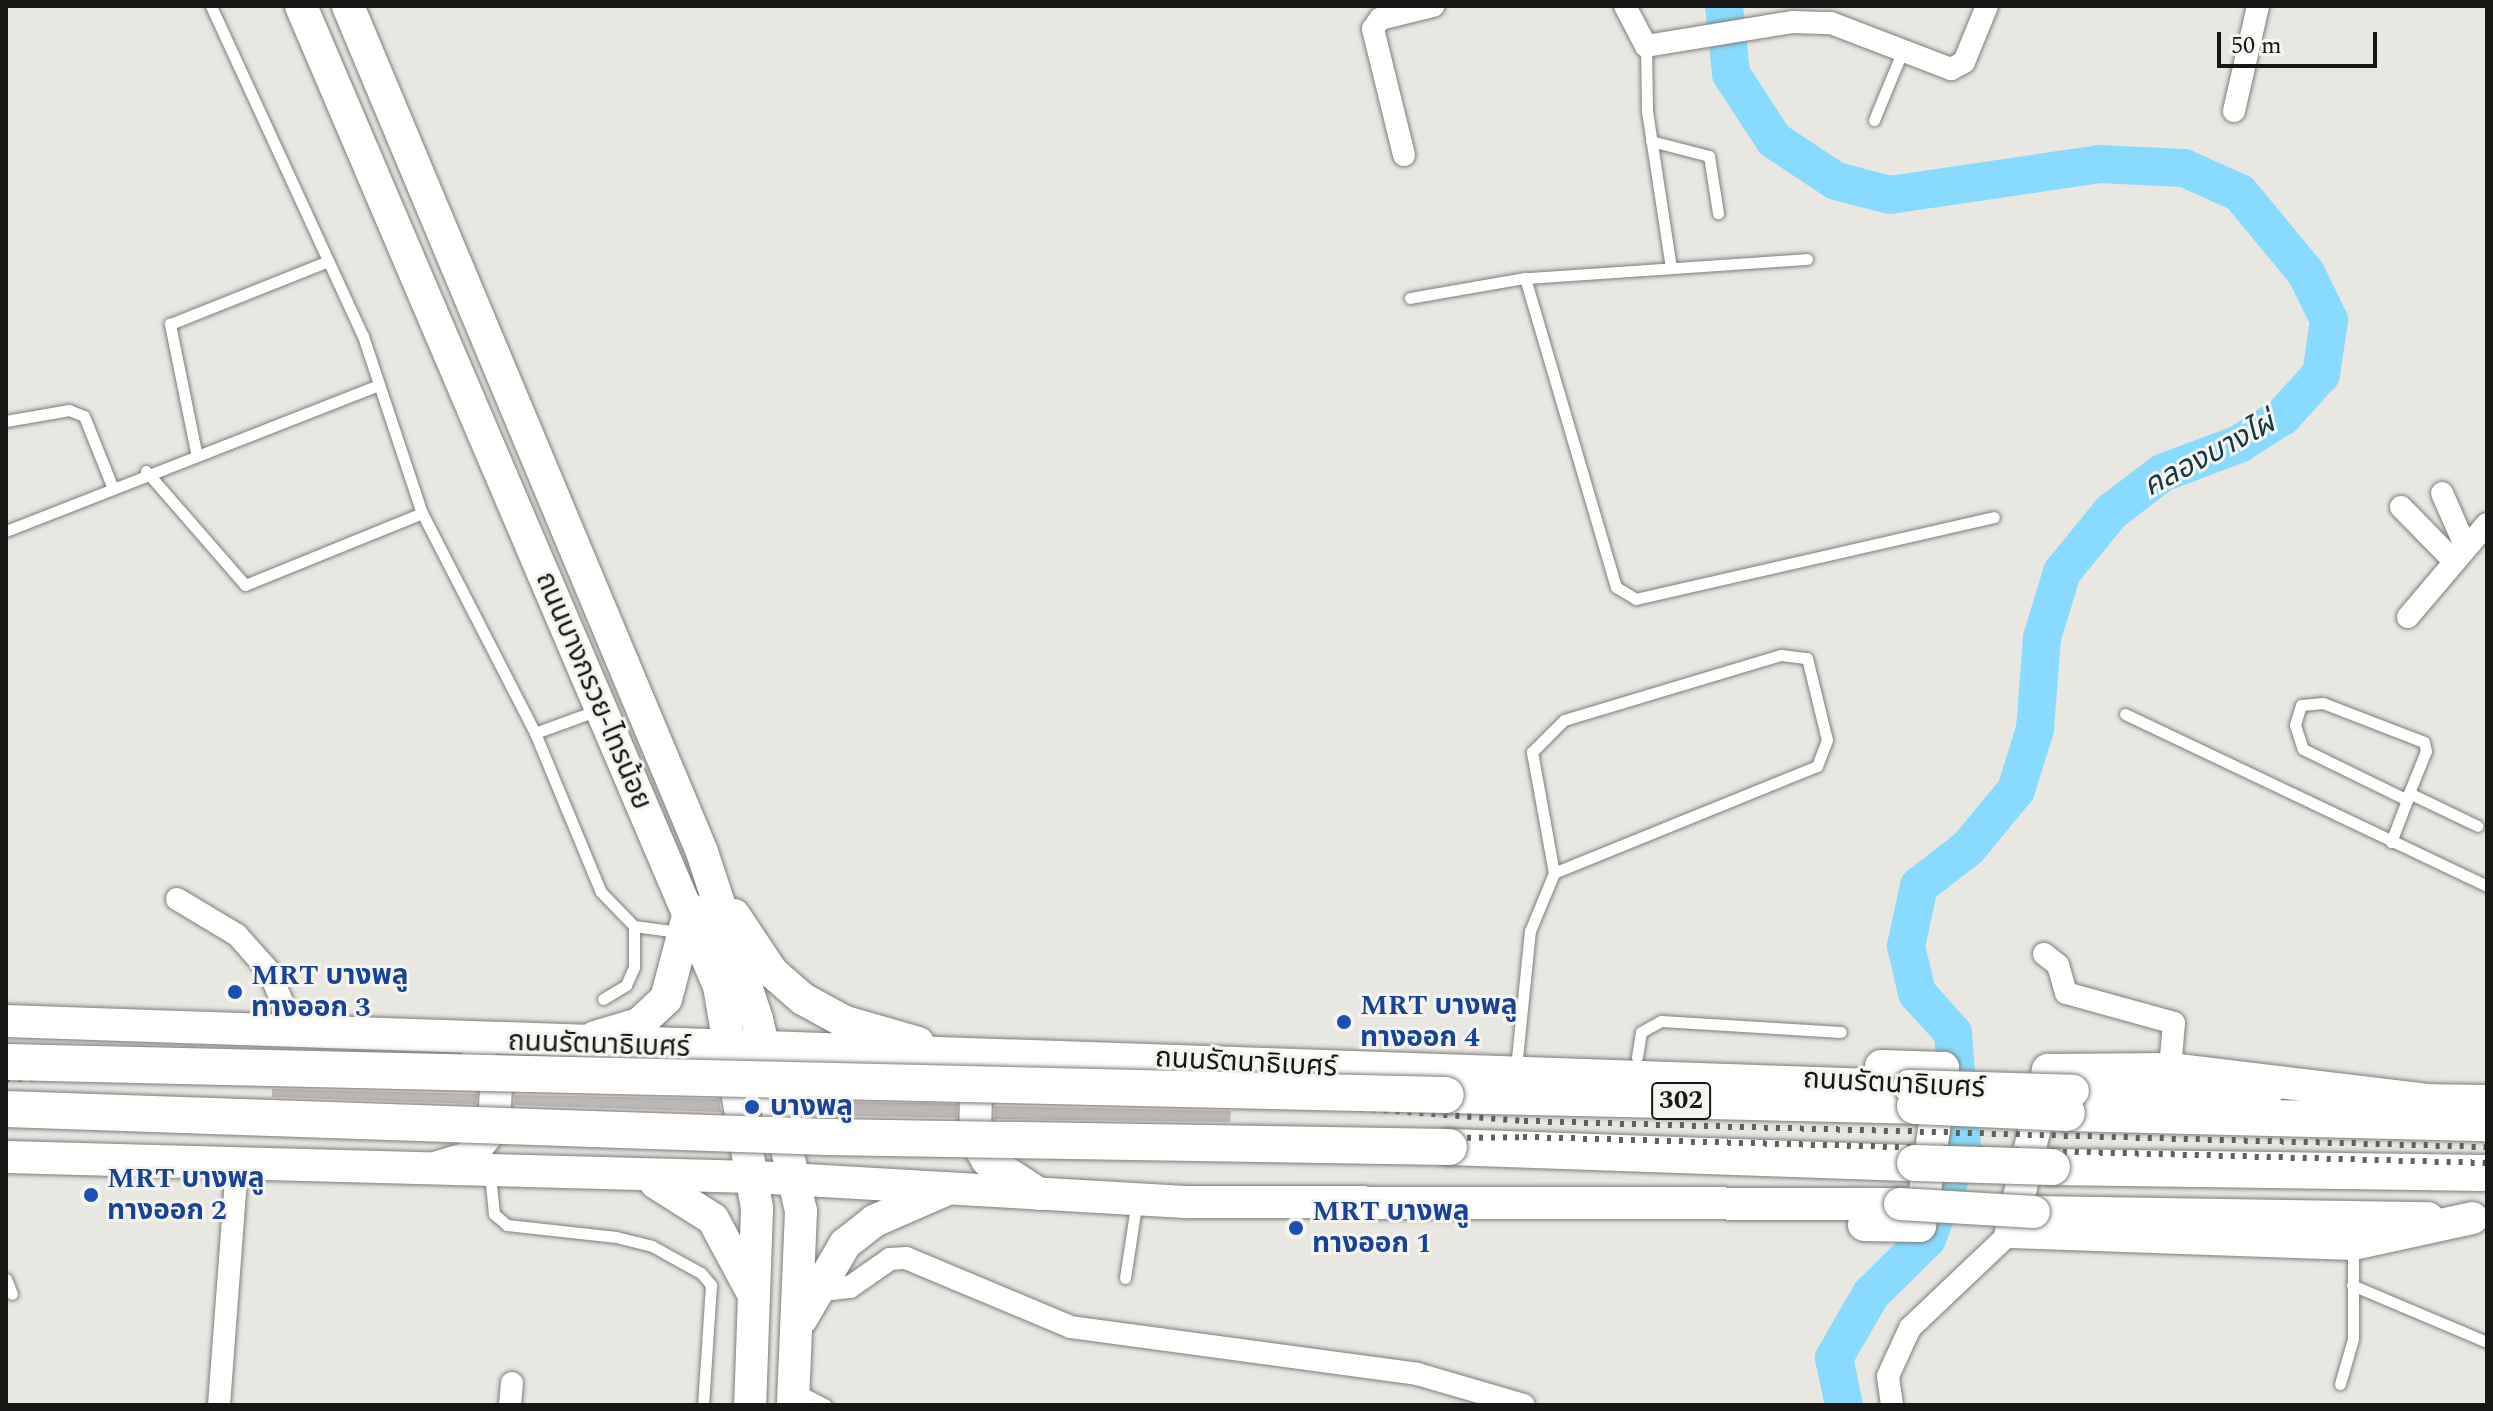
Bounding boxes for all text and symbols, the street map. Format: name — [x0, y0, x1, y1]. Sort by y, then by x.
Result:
scale bar — [2221, 16, 2381, 66]
text: 50 m — [2231, 28, 2282, 64]
water label: คลองบางไผ่ — [2137, 405, 2281, 505]
street label: ถนนบางกรวย-ไทรน้อย — [528, 567, 658, 815]
place label: MRT บางพลู ทางออก 3 — [251, 959, 409, 1025]
marker: MRT บางพลู ทางออก 3 — [226, 983, 244, 1001]
place label: MRT บางพลู ทางออก 4 — [1360, 989, 1518, 1055]
marker: MRT บางพลู ทางออก 4 — [1335, 1013, 1353, 1031]
street label: ถนนรัตนาธิเบศร์ — [507, 1025, 691, 1065]
street label: ถนนรัตนาธิเบศร์ — [1154, 1041, 1338, 1085]
street label: ถนนรัตนาธิเบศร์ — [1802, 1062, 1986, 1106]
road number: 302 — [1651, 1079, 1711, 1123]
place label: บางพลู — [770, 1090, 853, 1124]
marker: บางพลู — [741, 1096, 763, 1118]
place label: MRT บางพลู ทางออก 2 — [107, 1162, 265, 1228]
marker: MRT บางพลู ทางออก 2 — [82, 1186, 100, 1204]
place label: MRT บางพลู ทางออก 1 — [1312, 1195, 1470, 1261]
marker: MRT บางพลู ทางออก 1 — [1287, 1219, 1305, 1237]

